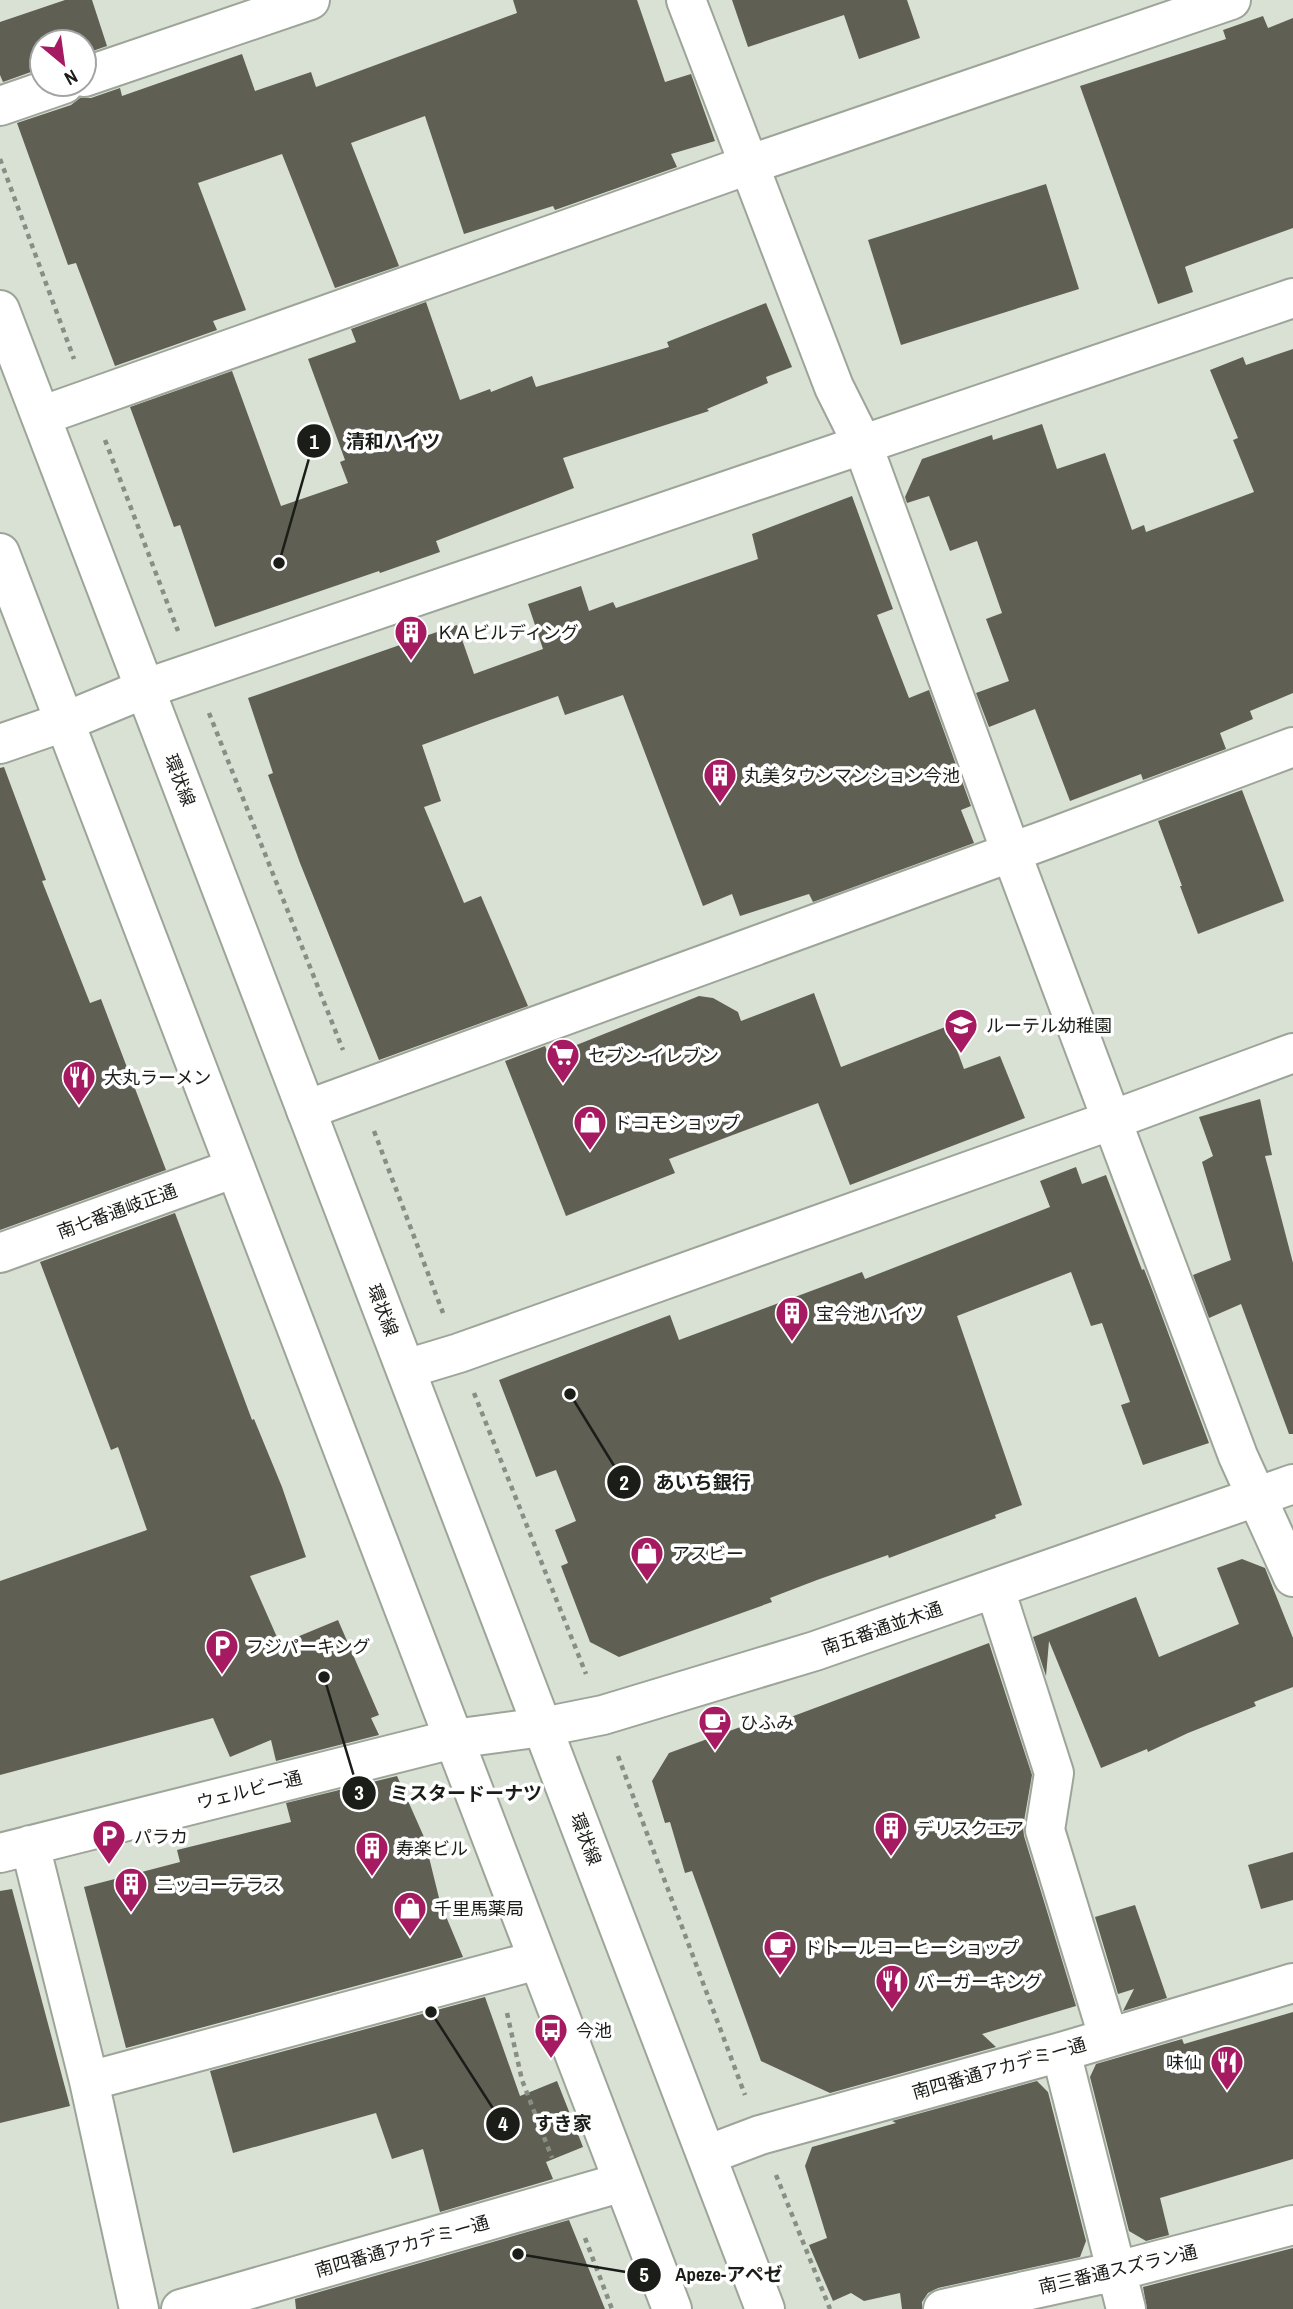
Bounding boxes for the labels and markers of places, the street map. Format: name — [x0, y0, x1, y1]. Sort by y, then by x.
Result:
callout: 清和ハイツ — [297, 421, 455, 461]
building icon: ＫＡビルディング — [392, 613, 430, 662]
place label: ＫＡビルディング — [436, 620, 579, 645]
building icon: 丸美タウンマンション今池 — [701, 756, 739, 805]
place label: 丸美タウンマンション今池 — [744, 763, 960, 788]
school or university icon: ルーテル幼稚園 — [942, 1006, 980, 1055]
place label: ルーテル幼稚園 — [986, 1013, 1112, 1038]
supermarket icon: セブン-イレブン — [544, 1036, 582, 1085]
place label: セブン-イレブン — [588, 1043, 719, 1068]
restaurant icon: 大丸ラーメン — [60, 1058, 98, 1107]
place label: 大丸ラーメン — [104, 1065, 211, 1090]
shop icon: ドコモショップ — [571, 1103, 609, 1152]
place label: ドコモショップ — [614, 1110, 740, 1135]
building icon: 宝今池ハイツ — [773, 1294, 811, 1343]
place label: 宝今池ハイツ — [816, 1301, 924, 1326]
callout: あいち銀行 — [606, 1462, 764, 1502]
shop icon: アスビー — [628, 1534, 666, 1583]
place label: アスビー — [672, 1541, 744, 1566]
parking icon: フジパーキング — [203, 1627, 241, 1676]
place label: フジパーキング — [246, 1634, 370, 1659]
cafe icon: ひふみ — [696, 1703, 734, 1752]
place label: ひふみ — [740, 1710, 794, 1735]
callout: ミスタードーナツ — [341, 1773, 556, 1813]
building icon: デリスクエア — [872, 1809, 910, 1858]
place label: デリスクエア — [916, 1816, 1024, 1841]
parking icon: パラカ — [90, 1817, 128, 1866]
place label: パラカ — [134, 1824, 188, 1849]
building icon: 寿楽ビル — [353, 1829, 391, 1878]
place label: 寿楽ビル — [396, 1836, 468, 1861]
building icon: ニッコーテラス — [112, 1865, 150, 1914]
place label: ニッコーテラス — [156, 1872, 282, 1897]
shop icon: 千里馬薬局 — [391, 1889, 429, 1938]
place label: 千里馬薬局 — [434, 1896, 524, 1921]
cafe icon: ドトールコーヒーショップ — [761, 1928, 799, 1977]
place label: ドトールコーヒーショップ — [804, 1935, 1019, 1960]
restaurant icon: バーガーキング — [873, 1962, 911, 2011]
place label: バーガーキング — [917, 1969, 1042, 1994]
bus stop icon: 今池 — [532, 2011, 570, 2060]
place label: 今池 — [576, 2018, 612, 2043]
restaurant icon: 味仙 — [1208, 2043, 1246, 2092]
place label: 味仙 — [1166, 2050, 1202, 2075]
callout: すき家 — [485, 2104, 605, 2144]
callout: Apeze-アペゼ — [626, 2255, 797, 2295]

